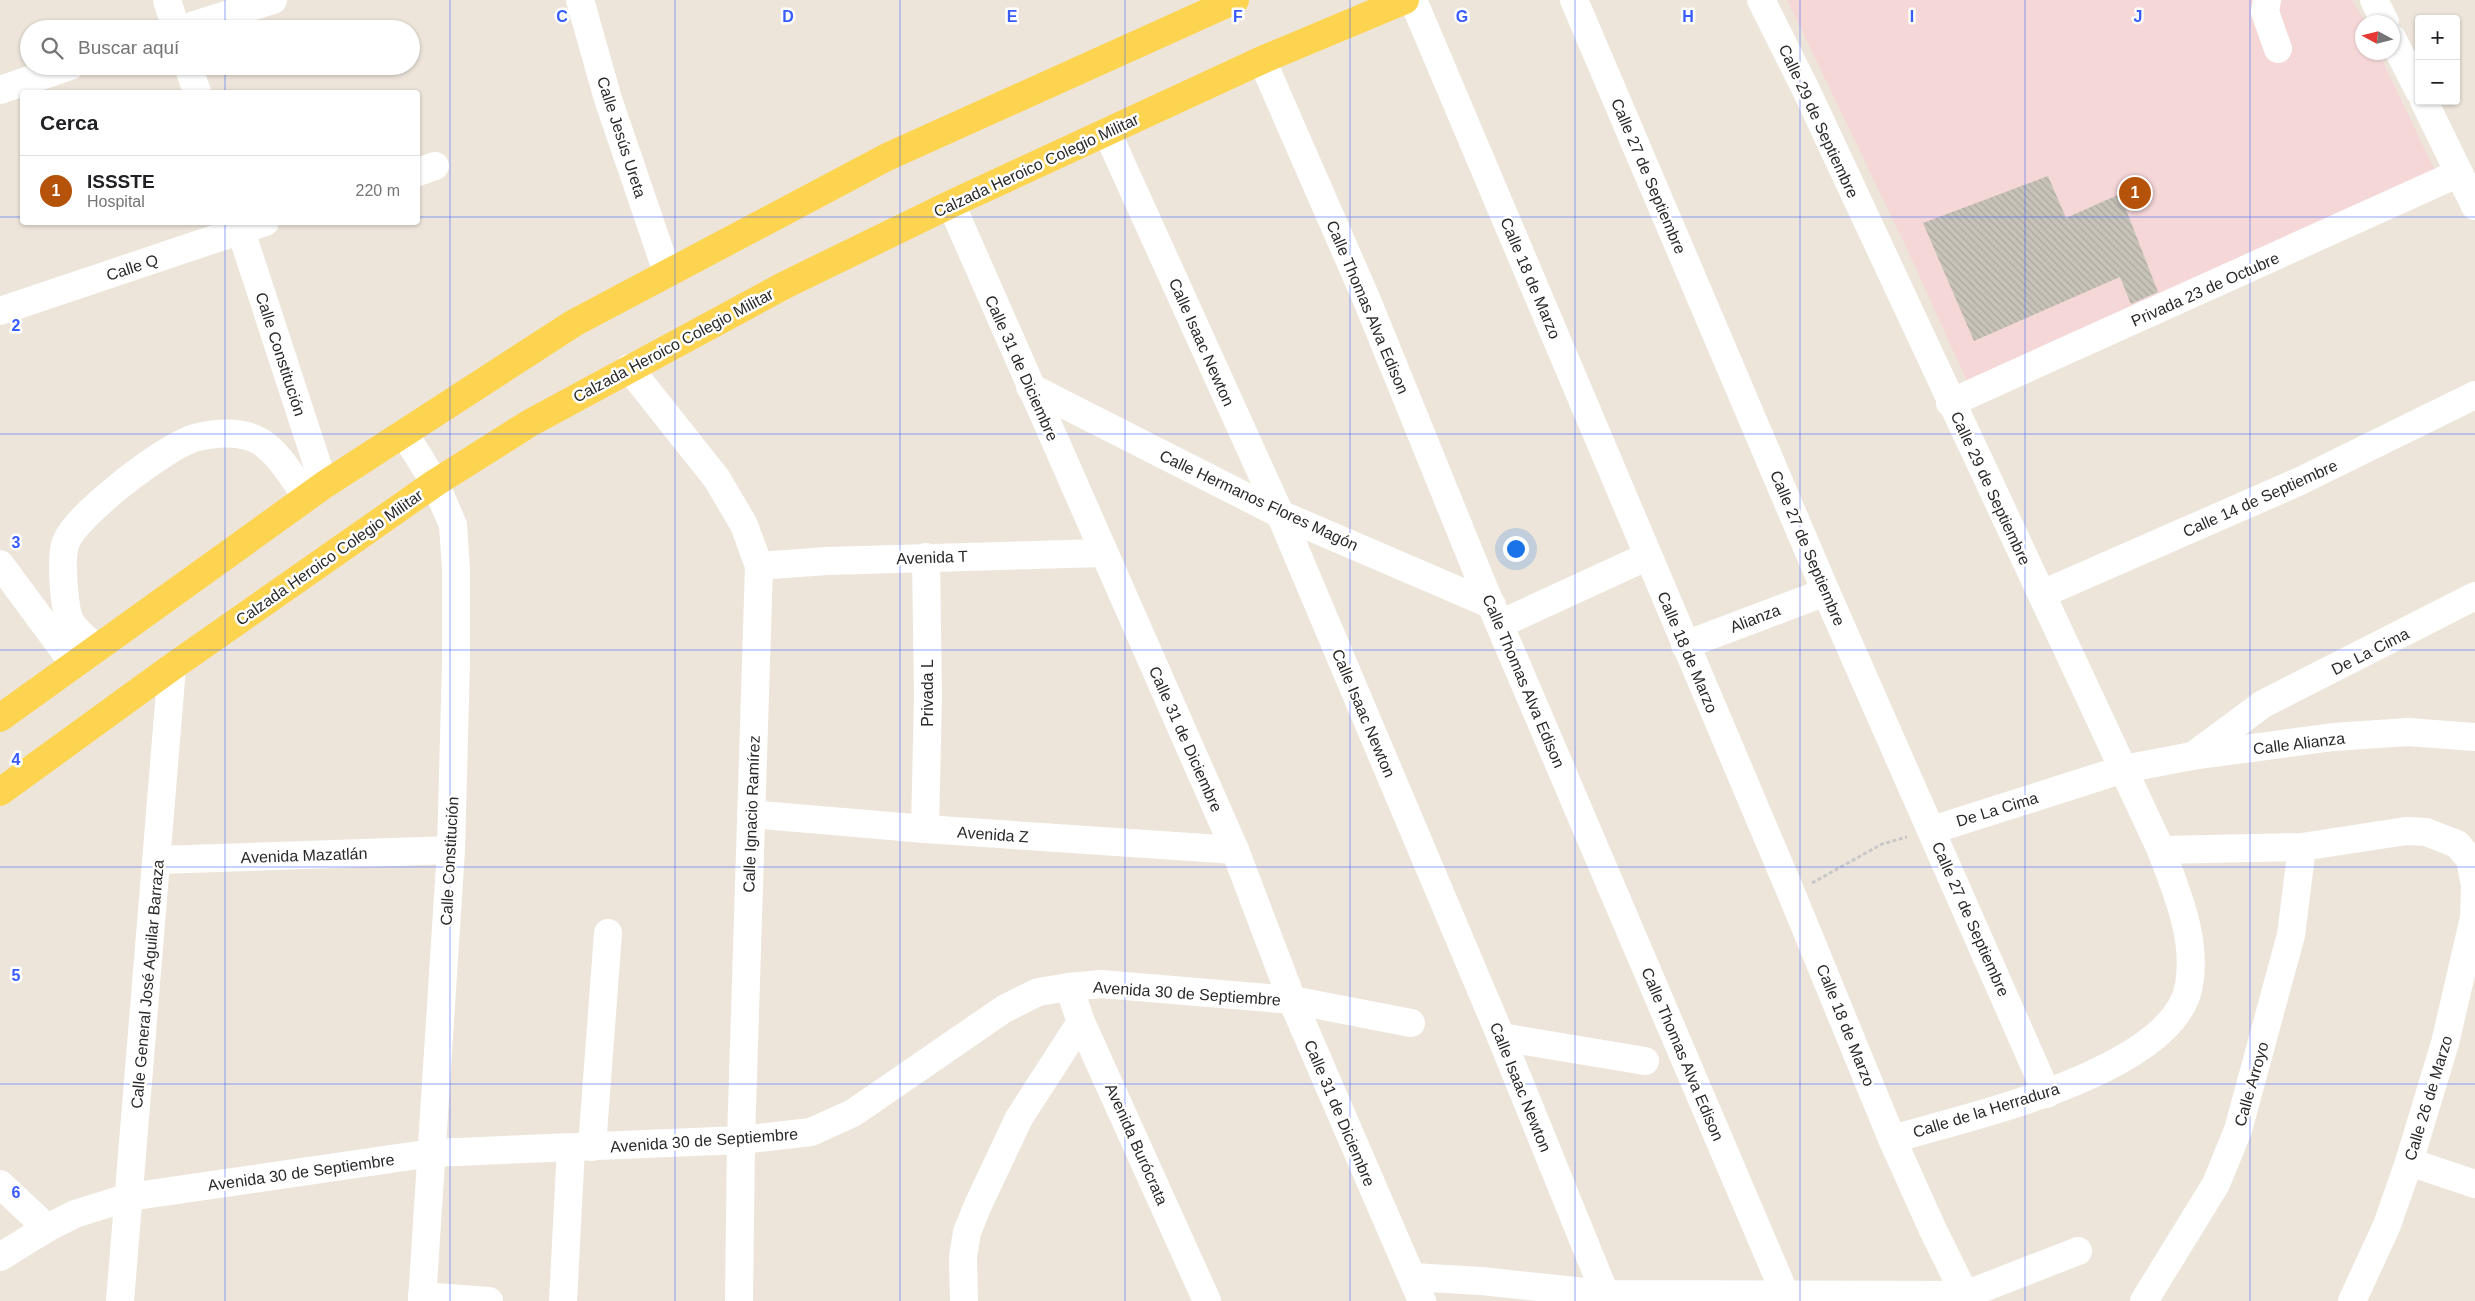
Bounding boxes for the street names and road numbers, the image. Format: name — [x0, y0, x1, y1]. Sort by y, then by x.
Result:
street label: Calle 29 de Septiembre — [1776, 42, 1862, 201]
street label: Calle Jesús Ureta — [594, 74, 649, 200]
street label: Calle 27 de Septiembre — [1608, 96, 1689, 257]
street label: Calzada Heroico Colegio Militar — [931, 110, 1142, 221]
street label: Calle 18 de Marzo — [1497, 215, 1564, 341]
street label: Calle Thomas Alva Edison — [1323, 218, 1412, 396]
street label: Privada 23 de Octubre — [2129, 249, 2282, 330]
street label: Calle Q — [104, 251, 160, 284]
street label: Calle Isaac Newton — [1166, 276, 1237, 409]
street label: Calzada Heroico Colegio Militar — [570, 285, 777, 406]
street label: Calle Constitución — [253, 290, 309, 418]
street label: Calle 31 de Diciembre — [982, 293, 1061, 444]
street label: Calle 29 de Septiembre — [1948, 409, 2034, 568]
street label: Calle Hermanos Flores Magón — [1157, 447, 1361, 554]
street label: Calle 14 de Septiembre — [2180, 457, 2340, 540]
street label: Calle 27 de Septiembre — [1767, 468, 1848, 629]
street label: Calzada Heroico Colegio Militar — [233, 486, 426, 629]
street label: Avenida T — [896, 548, 968, 567]
street label: Calle 18 de Marzo — [1654, 589, 1721, 715]
street label: Calle Thomas Alva Edison — [1479, 592, 1568, 770]
street label: Alianza — [1728, 601, 1783, 636]
street label: De La Cima — [2329, 625, 2412, 678]
street label: Calle Isaac Newton — [1329, 646, 1398, 780]
street label: Privada L — [919, 659, 936, 727]
street label: Calle 31 de Diciembre — [1146, 664, 1225, 815]
street label: Calle Alianza — [2252, 729, 2346, 758]
street label: Calle Ignacio Ramírez — [740, 735, 763, 893]
street label: De La Cima — [1954, 789, 2040, 830]
street label: Calle Constitución — [438, 796, 461, 926]
street label: Avenida Z — [957, 824, 1030, 845]
street label: Calle 27 de Septiembre — [1929, 839, 2012, 999]
street label: Avenida Mazatlán — [240, 845, 368, 866]
street label: Calle General José Aguilar Barraza — [128, 859, 167, 1109]
street label: Calle 18 de Marzo — [1813, 962, 1878, 1089]
street label: Calle Thomas Alva Edison — [1638, 965, 1727, 1143]
street label: Avenida 30 de Septiembre — [1092, 978, 1282, 1009]
street label: Calle Isaac Newton — [1487, 1020, 1554, 1154]
street label: Calle 26 de Marzo — [2401, 1033, 2456, 1163]
street label: Calle 31 de Diciembre — [1301, 1037, 1378, 1189]
street label: Calle Arroyo — [2231, 1040, 2272, 1128]
street label: Calle de la Herradura — [1911, 1080, 2061, 1141]
street label: Avenida Burócrata — [1102, 1081, 1171, 1208]
street label: Avenida 30 de Septiembre — [610, 1125, 799, 1156]
street label: Avenida 30 de Septiembre — [207, 1151, 396, 1194]

